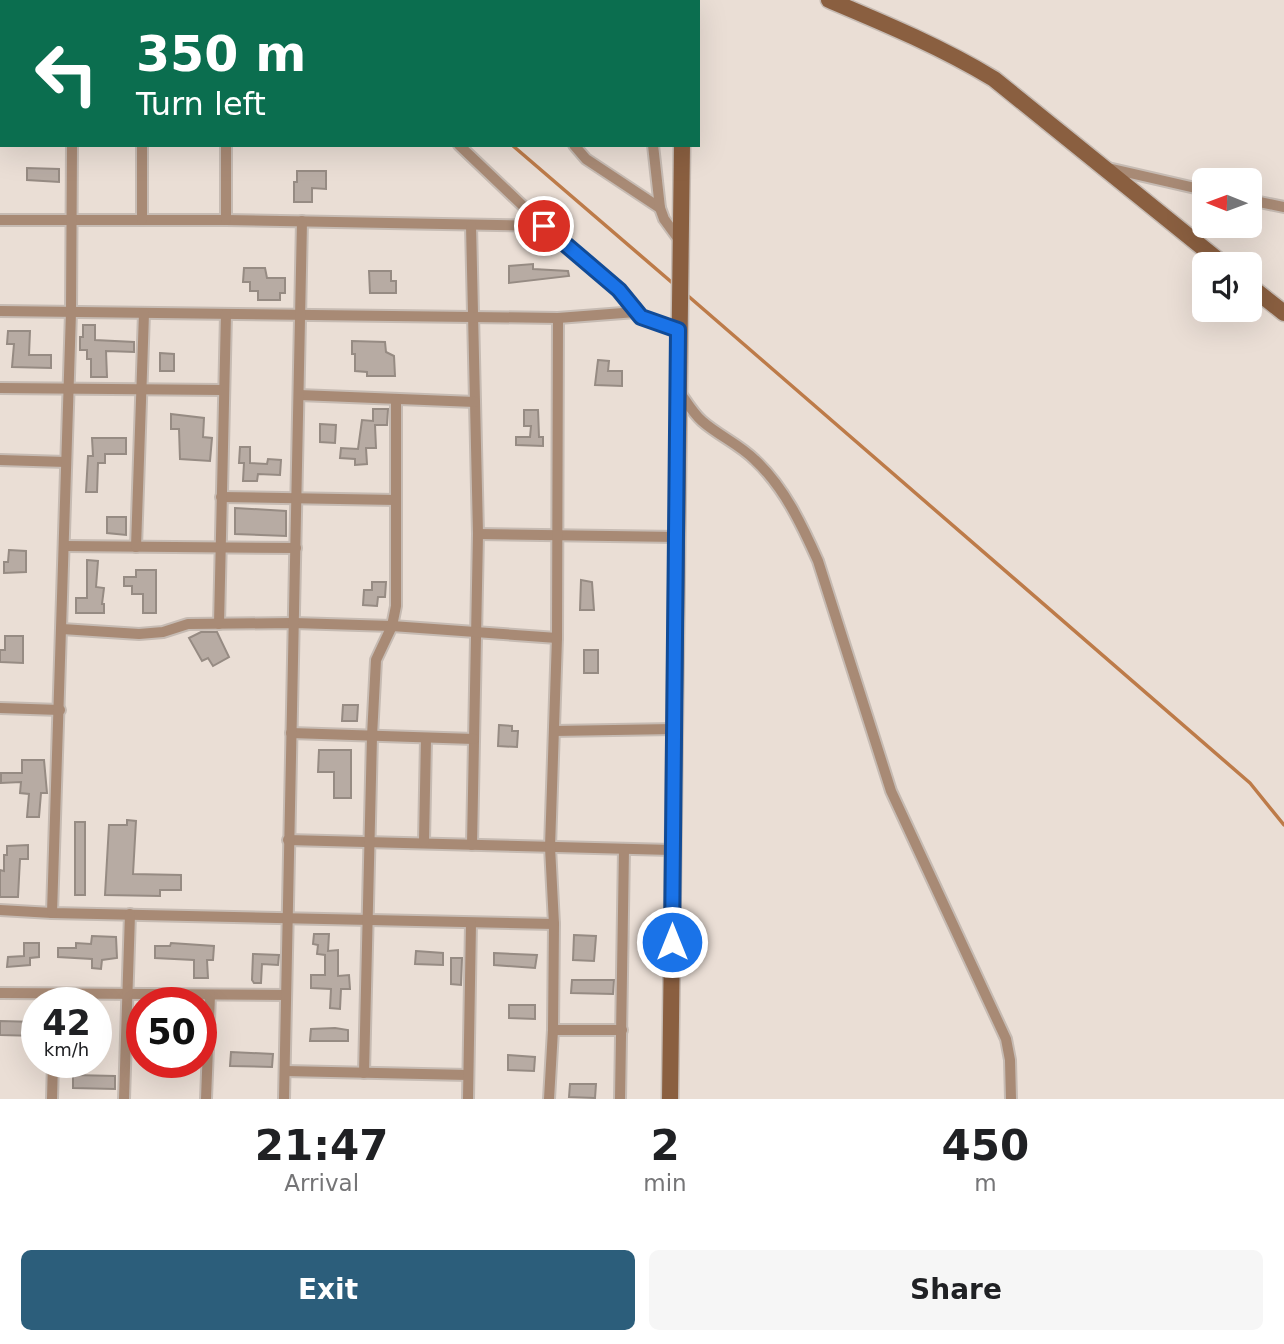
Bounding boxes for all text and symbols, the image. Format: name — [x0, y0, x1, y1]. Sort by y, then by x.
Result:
text: 350 m — [136, 26, 306, 83]
icon: left — [21, 28, 112, 119]
text: Turn left — [136, 85, 266, 123]
north arrow — [1192, 168, 1262, 238]
map controls — [1192, 168, 1262, 322]
pin — [514, 196, 574, 256]
icon: arrive — [525, 207, 563, 245]
button: sound — [1192, 252, 1262, 322]
position arrow — [635, 905, 709, 979]
speed limit sign: 50 — [126, 987, 217, 1078]
text: 42 — [42, 1003, 91, 1043]
text: km/h — [44, 1039, 89, 1060]
text: 21:47 — [255, 1121, 389, 1170]
text: 2 — [650, 1121, 680, 1170]
text: 450 — [942, 1121, 1029, 1170]
text: Arrival — [284, 1170, 359, 1196]
text: min — [643, 1170, 687, 1196]
text: m — [974, 1170, 997, 1196]
button: Exit — [21, 1250, 635, 1330]
button: Share — [649, 1250, 1263, 1330]

